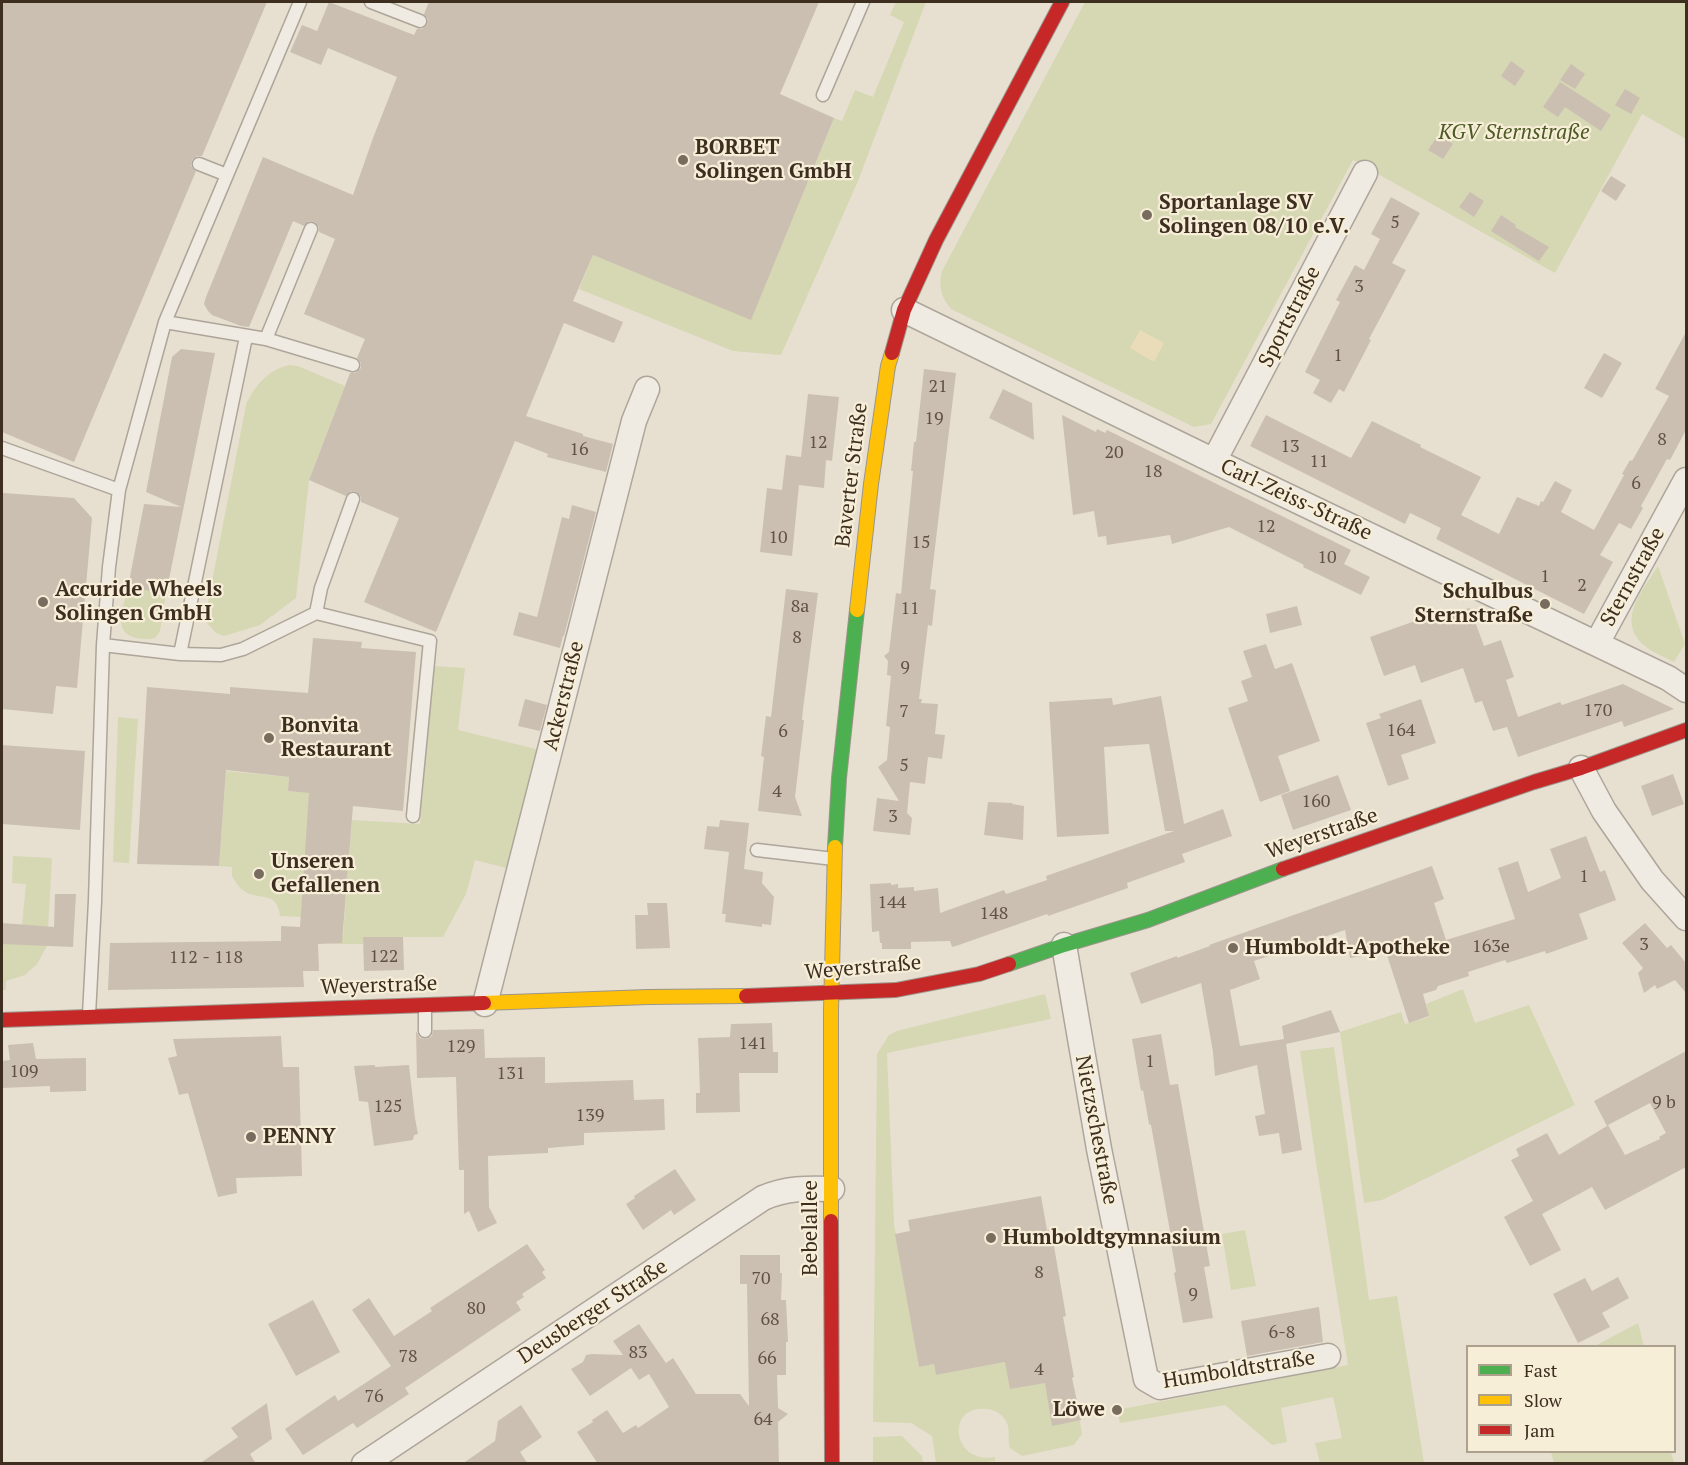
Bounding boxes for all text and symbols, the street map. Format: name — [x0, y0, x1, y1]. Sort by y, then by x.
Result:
park label: KGV Sternstraße — [1438, 120, 1590, 146]
place label: BORBET Solingen GmbH — [695, 135, 852, 185]
marker: BORBET Solingen GmbH — [676, 153, 690, 167]
place label: Sportanlage SV Solingen 08/10 e.V. — [1159, 190, 1349, 240]
marker: Sportanlage SV Solingen 08/10 e.V. — [1140, 208, 1154, 222]
house number: 5 — [1390, 212, 1400, 234]
street label: Sportstraße — [1254, 262, 1326, 372]
house number: 3 — [1354, 276, 1364, 298]
house number: 1 — [1333, 345, 1343, 367]
house number: 21 — [928, 376, 948, 398]
street label: Baverter Straße — [831, 401, 873, 549]
house number: 19 — [924, 408, 944, 430]
house number: 8 — [1657, 429, 1667, 451]
house number: 12 — [808, 432, 828, 454]
house number: 13 — [1280, 436, 1300, 458]
house number: 16 — [569, 439, 589, 461]
house number: 20 — [1104, 442, 1124, 464]
house number: 11 — [1309, 451, 1329, 473]
street label: Carl-Zeiss-Straße — [1216, 454, 1376, 546]
house number: 18 — [1143, 461, 1163, 483]
house number: 6 — [1631, 473, 1641, 495]
house number: 12 — [1256, 516, 1276, 538]
street label: Sternstraße — [1595, 523, 1671, 631]
house number: 10 — [768, 527, 788, 549]
house number: 15 — [911, 532, 931, 554]
house number: 10 — [1317, 547, 1337, 569]
house number: 1 — [1540, 566, 1550, 588]
house number: 2 — [1577, 575, 1587, 597]
place label: Accuride Wheels Solingen GmbH — [55, 577, 222, 627]
place label: Schulbus Sternstraße — [1414, 579, 1533, 629]
marker: Accuride Wheels Solingen GmbH — [36, 595, 50, 609]
house number: 8a — [791, 596, 809, 618]
marker: Schulbus Sternstraße — [1538, 597, 1552, 611]
house number: 11 — [900, 598, 920, 620]
house number: 8 — [792, 627, 802, 649]
street label: Ackerstraße — [538, 639, 590, 753]
house number: 9 — [900, 657, 910, 679]
house number: 170 — [1584, 700, 1612, 722]
house number: 7 — [899, 701, 909, 723]
place label: Bonvita Restaurant — [281, 713, 392, 763]
house number: 164 — [1387, 720, 1415, 742]
house number: 6 — [778, 721, 788, 743]
marker: Bonvita Restaurant — [262, 731, 276, 745]
house number: 5 — [899, 755, 909, 777]
house number: 4 — [772, 781, 782, 803]
house number: 160 — [1302, 791, 1330, 813]
street label: Weyerstraße — [1263, 803, 1381, 865]
house number: 3 — [888, 806, 898, 828]
place label: Unseren Gefallenen — [271, 849, 380, 899]
house number: 1 — [1579, 866, 1589, 888]
marker: Unseren Gefallenen — [252, 867, 266, 881]
house number: 144 — [878, 892, 906, 914]
house number: 148 — [980, 903, 1008, 925]
house number: 3 — [1639, 934, 1649, 956]
place label: Humboldt-Apotheke — [1245, 935, 1450, 961]
house number: 163e — [1472, 936, 1510, 958]
marker: Humboldt-Apotheke — [1226, 941, 1240, 955]
house number: 122 — [370, 946, 398, 968]
house number: 112 - 118 — [169, 947, 243, 969]
street label: Weyerstraße — [804, 950, 922, 986]
street label: Weyerstraße — [320, 971, 438, 1001]
house number: 141 — [739, 1033, 767, 1055]
house number: 129 — [447, 1036, 475, 1058]
house number: 1 — [1145, 1051, 1155, 1073]
street label: Nietzschestraße — [1069, 1053, 1123, 1207]
house number: 109 — [10, 1061, 38, 1083]
house number: 131 — [497, 1063, 525, 1085]
house number: 9 b — [1652, 1092, 1676, 1114]
house number: 125 — [374, 1096, 402, 1118]
house number: 139 — [576, 1105, 604, 1127]
place label: PENNY — [263, 1124, 336, 1150]
marker: PENNY — [244, 1130, 258, 1144]
street label: Bebelallee — [798, 1180, 824, 1276]
place label: Humboldtgymnasium — [1003, 1225, 1221, 1251]
marker: Humboldtgymnasium — [984, 1231, 998, 1245]
street label: Deusberger Straße — [514, 1254, 672, 1370]
house number: 8 — [1034, 1262, 1044, 1284]
house number: 70 — [751, 1268, 771, 1290]
house number: 9 — [1188, 1284, 1198, 1306]
house number: 80 — [466, 1298, 486, 1320]
house number: 68 — [760, 1309, 780, 1331]
house number: 6-8 — [1269, 1322, 1295, 1344]
house number: 83 — [628, 1342, 648, 1364]
legend — [1466, 1345, 1676, 1453]
house number: 78 — [398, 1346, 418, 1368]
street label: Humboldtstraße — [1161, 1346, 1317, 1394]
house number: 66 — [757, 1348, 777, 1370]
text: Fast — [1524, 1358, 1557, 1382]
house number: 4 — [1034, 1359, 1044, 1381]
house number: 76 — [364, 1386, 384, 1408]
text: Slow — [1524, 1388, 1562, 1412]
place label: Löwe — [1053, 1397, 1105, 1423]
marker: Löwe — [1110, 1403, 1124, 1417]
house number: 64 — [753, 1409, 773, 1431]
text: Jam — [1524, 1418, 1555, 1442]

